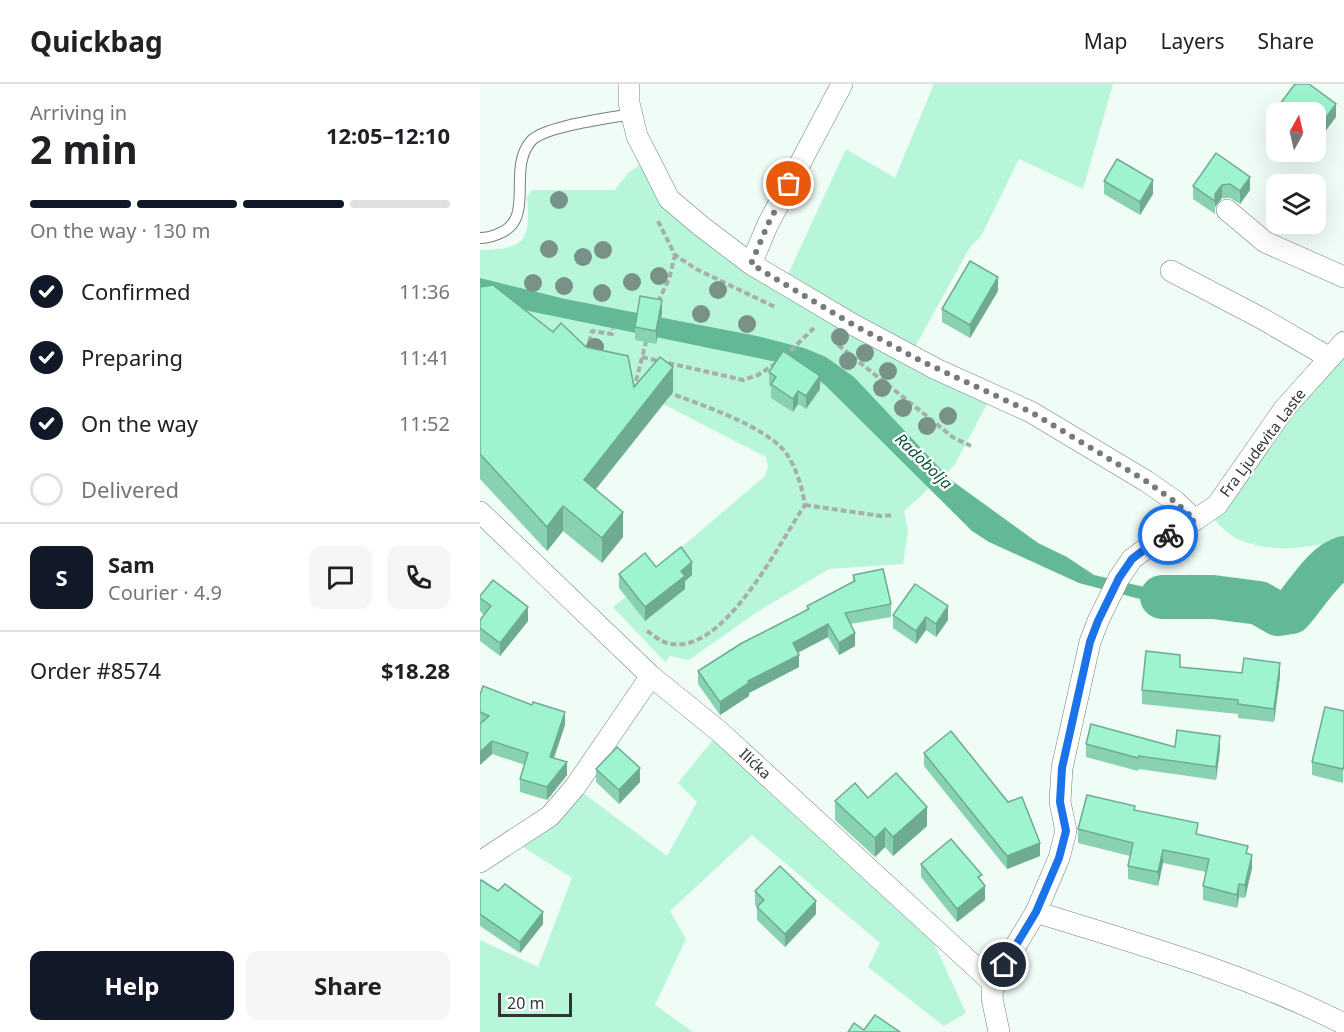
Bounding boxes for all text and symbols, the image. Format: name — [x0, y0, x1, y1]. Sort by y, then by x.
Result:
text: Quickbag — [30, 22, 163, 60]
text: Map — [1084, 27, 1128, 55]
text: Layers — [1161, 27, 1225, 55]
text: Share — [1258, 27, 1314, 55]
text: Arriving in — [30, 99, 127, 126]
north arrow — [1266, 102, 1326, 162]
map controls — [1266, 102, 1326, 234]
text: 12:05–12:10 — [326, 120, 450, 150]
text: 2 min — [30, 122, 137, 175]
pin — [763, 158, 814, 209]
icon: bag — [772, 167, 805, 200]
button: layers — [1266, 174, 1326, 234]
text: On the way · 130 m — [30, 217, 210, 244]
icon: check — [30, 275, 63, 308]
text: Confirmed — [81, 276, 191, 306]
text: 11:36 — [399, 278, 450, 305]
icon: check — [30, 341, 63, 374]
text: Preparing — [81, 342, 183, 372]
text: 11:41 — [399, 344, 450, 371]
street label: Fra Ljudevita Laste — [1215, 384, 1310, 501]
icon: check — [30, 407, 63, 440]
text: On the way — [81, 408, 198, 438]
text: 11:52 — [399, 410, 450, 437]
water label: Radobolja — [890, 428, 958, 494]
text: Delivered — [81, 474, 179, 504]
courier — [1138, 505, 1198, 565]
icon: bike — [1152, 519, 1185, 552]
button: chat — [309, 546, 372, 609]
button: phone — [387, 546, 450, 609]
text: Sam — [108, 549, 155, 579]
text: S — [55, 562, 68, 592]
text: Courier · 4.9 — [108, 579, 222, 606]
text: Order #8574 — [30, 655, 161, 685]
text: $18.28 — [381, 655, 450, 685]
street label: Ilićka — [736, 744, 776, 783]
pin — [978, 939, 1029, 990]
icon: home — [987, 948, 1020, 981]
button: Help — [30, 951, 234, 1020]
button: Share — [246, 951, 450, 1020]
scale bar — [498, 990, 572, 1018]
text: 20 m — [507, 992, 544, 1014]

